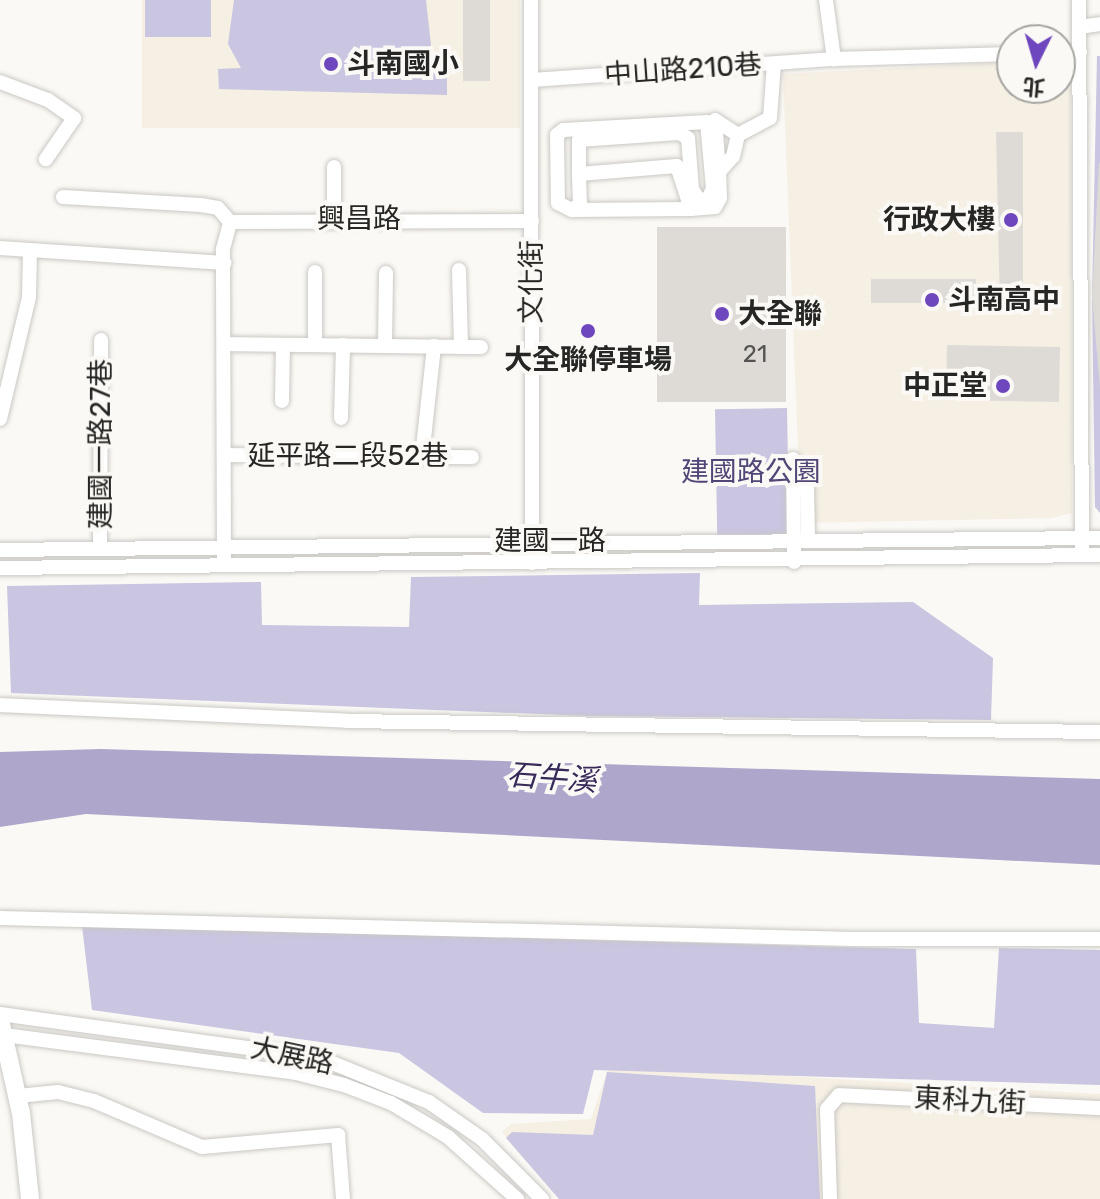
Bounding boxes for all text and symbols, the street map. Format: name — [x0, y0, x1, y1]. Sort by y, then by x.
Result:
north arrow — [996, 24, 1076, 104]
place label: 斗南國小 — [347, 47, 459, 81]
street label: 中山路210巷 — [603, 48, 763, 92]
marker: 斗南國小 — [322, 55, 340, 73]
text: 北 — [1022, 72, 1046, 101]
street label: 興昌路 — [317, 202, 401, 236]
place label: 行政大樓 — [883, 203, 995, 237]
marker: 行政大樓 — [1002, 211, 1020, 229]
street label: 文化街 — [515, 240, 549, 324]
place label: 斗南高中 — [948, 283, 1060, 317]
marker: 斗南高中 — [923, 291, 941, 309]
place label: 大全聯 — [738, 297, 822, 331]
marker: 大全聯 — [713, 305, 731, 323]
marker: 大全聯停車場 — [579, 322, 597, 340]
house number: 21 — [743, 341, 767, 369]
place label: 大全聯停車場 — [504, 343, 672, 377]
street label: 建國一路27巷 — [84, 359, 118, 529]
place label: 中正堂 — [903, 369, 987, 403]
marker: 中正堂 — [994, 377, 1012, 395]
street label: 延平路二段52巷 — [247, 439, 449, 473]
park label: 建國路公園 — [681, 455, 821, 489]
street label: 建國一路 — [494, 524, 606, 558]
water label: 石牛溪 — [506, 757, 598, 799]
street label: 大展路 — [247, 1031, 337, 1081]
street label: 東科九街 — [913, 1081, 1027, 1121]

